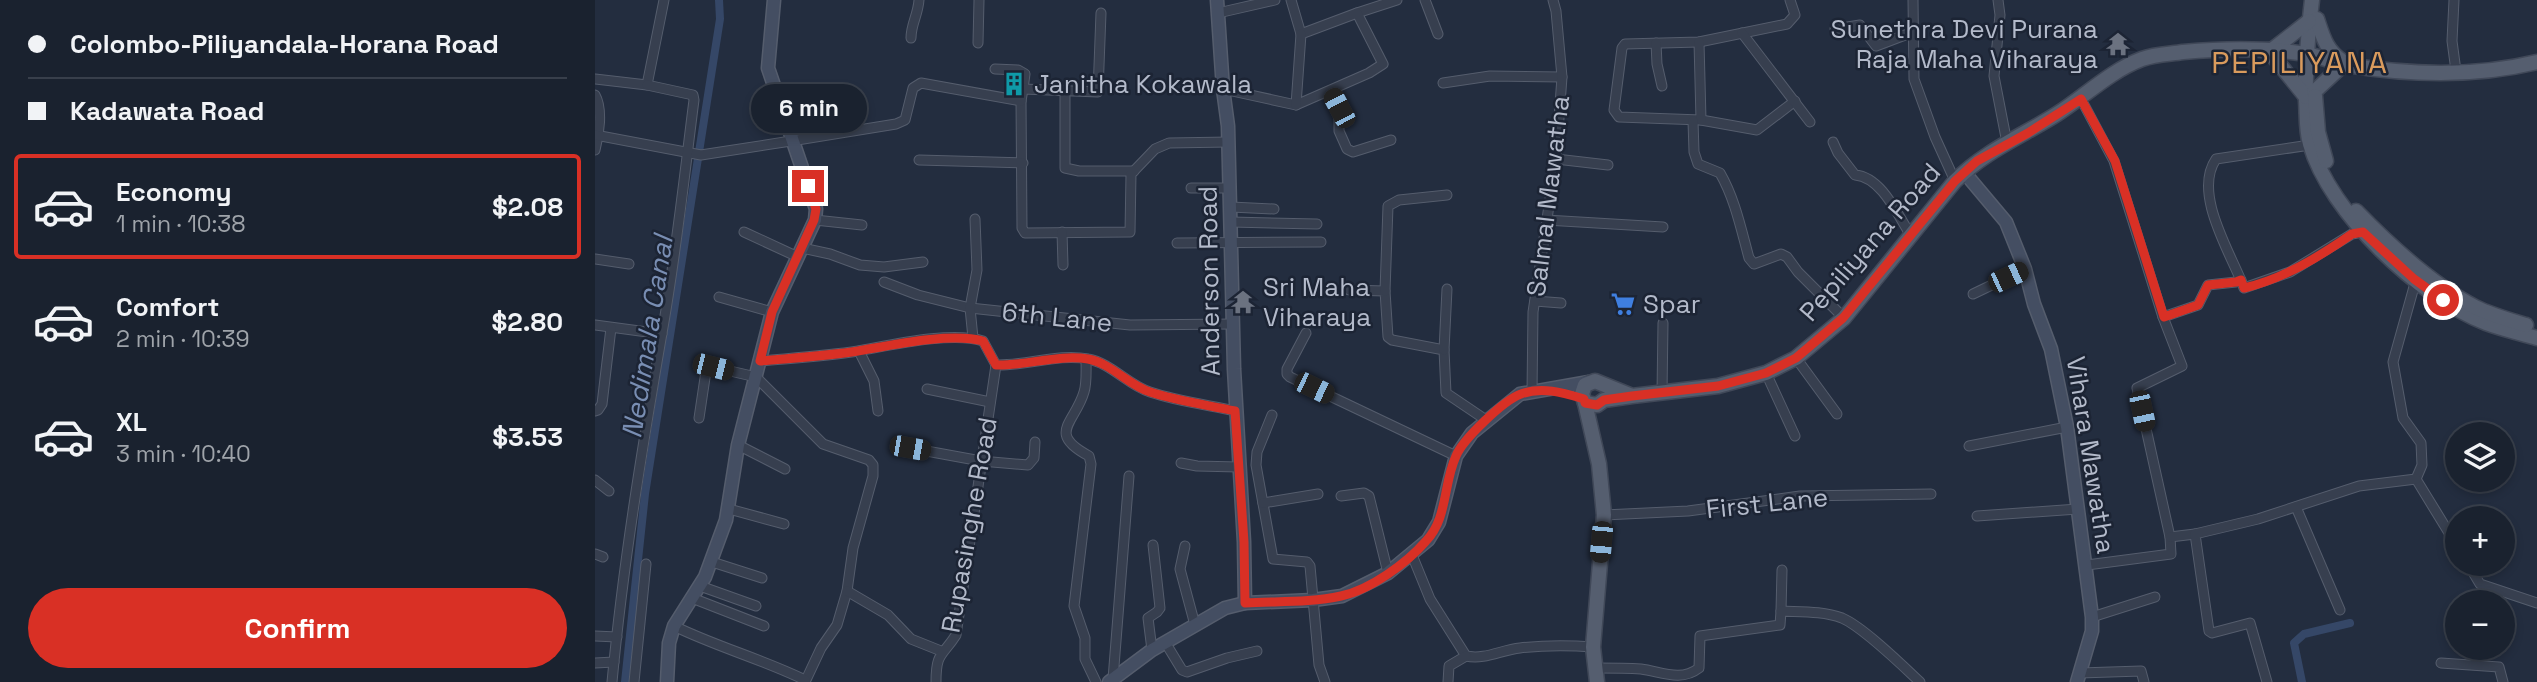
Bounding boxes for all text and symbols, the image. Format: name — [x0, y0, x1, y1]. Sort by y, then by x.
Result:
place label: Sunethra Devi Purana Raja Maha Viharaya — [1831, 12, 2098, 76]
text: Colombo-Piliyandala-Horana Road — [70, 27, 499, 61]
temple icon: Sunethra Devi Purana Raja Maha Viharaya — [2104, 30, 2132, 58]
district label: PEPILIYANA — [2211, 43, 2389, 82]
place label: Janitha Kokawala — [1034, 67, 1252, 101]
building icon: Janitha Kokawala — [1000, 70, 1028, 98]
callout: 6 min — [750, 85, 866, 134]
car — [1320, 85, 1359, 131]
text: 6 min — [779, 93, 839, 123]
street label: Salmal Mawatha — [1519, 93, 1577, 299]
text: Kadawata Road — [70, 94, 264, 128]
street label: Pepiliyana Road — [1792, 156, 1948, 328]
route end — [792, 170, 824, 202]
icon: car — [32, 175, 95, 238]
text: Economy — [116, 175, 232, 209]
street label: Anderson Road — [1190, 186, 1228, 376]
text: $2.08 — [492, 190, 563, 224]
text: 1 min · 10:38 — [116, 209, 246, 239]
water label: Nedimala Canal — [613, 230, 681, 441]
car — [1985, 259, 2032, 295]
place label: Sri Maha Viharaya — [1263, 270, 1371, 334]
route start — [2427, 284, 2459, 316]
place label: Spar — [1643, 287, 1700, 321]
temple icon: Sri Maha Viharaya — [1229, 288, 1257, 316]
icon: car — [32, 290, 95, 353]
text: Comfort — [116, 290, 219, 324]
supermarket icon: Spar — [1609, 290, 1637, 318]
street label: 6th Lane — [1000, 294, 1114, 340]
text: $2.80 — [492, 305, 563, 339]
text: 2 min · 10:39 — [116, 324, 250, 354]
car — [691, 352, 736, 382]
street label: Vihara Mawatha — [2059, 354, 2123, 556]
car — [1291, 369, 1338, 407]
car — [2128, 388, 2157, 434]
icon: car — [32, 405, 95, 468]
text: XL — [116, 405, 147, 439]
street label: Rupasinghe Road — [933, 414, 1005, 636]
text: $3.53 — [492, 420, 563, 454]
map controls — [2445, 422, 2515, 660]
button: layers — [2445, 422, 2515, 492]
car — [888, 434, 933, 462]
text: 3 min · 10:40 — [116, 439, 251, 469]
street label: First Lane — [1704, 480, 1830, 526]
button: + — [2445, 506, 2515, 576]
car — [1589, 520, 1614, 564]
button: Confirm — [28, 588, 567, 668]
button: − — [2445, 590, 2515, 660]

